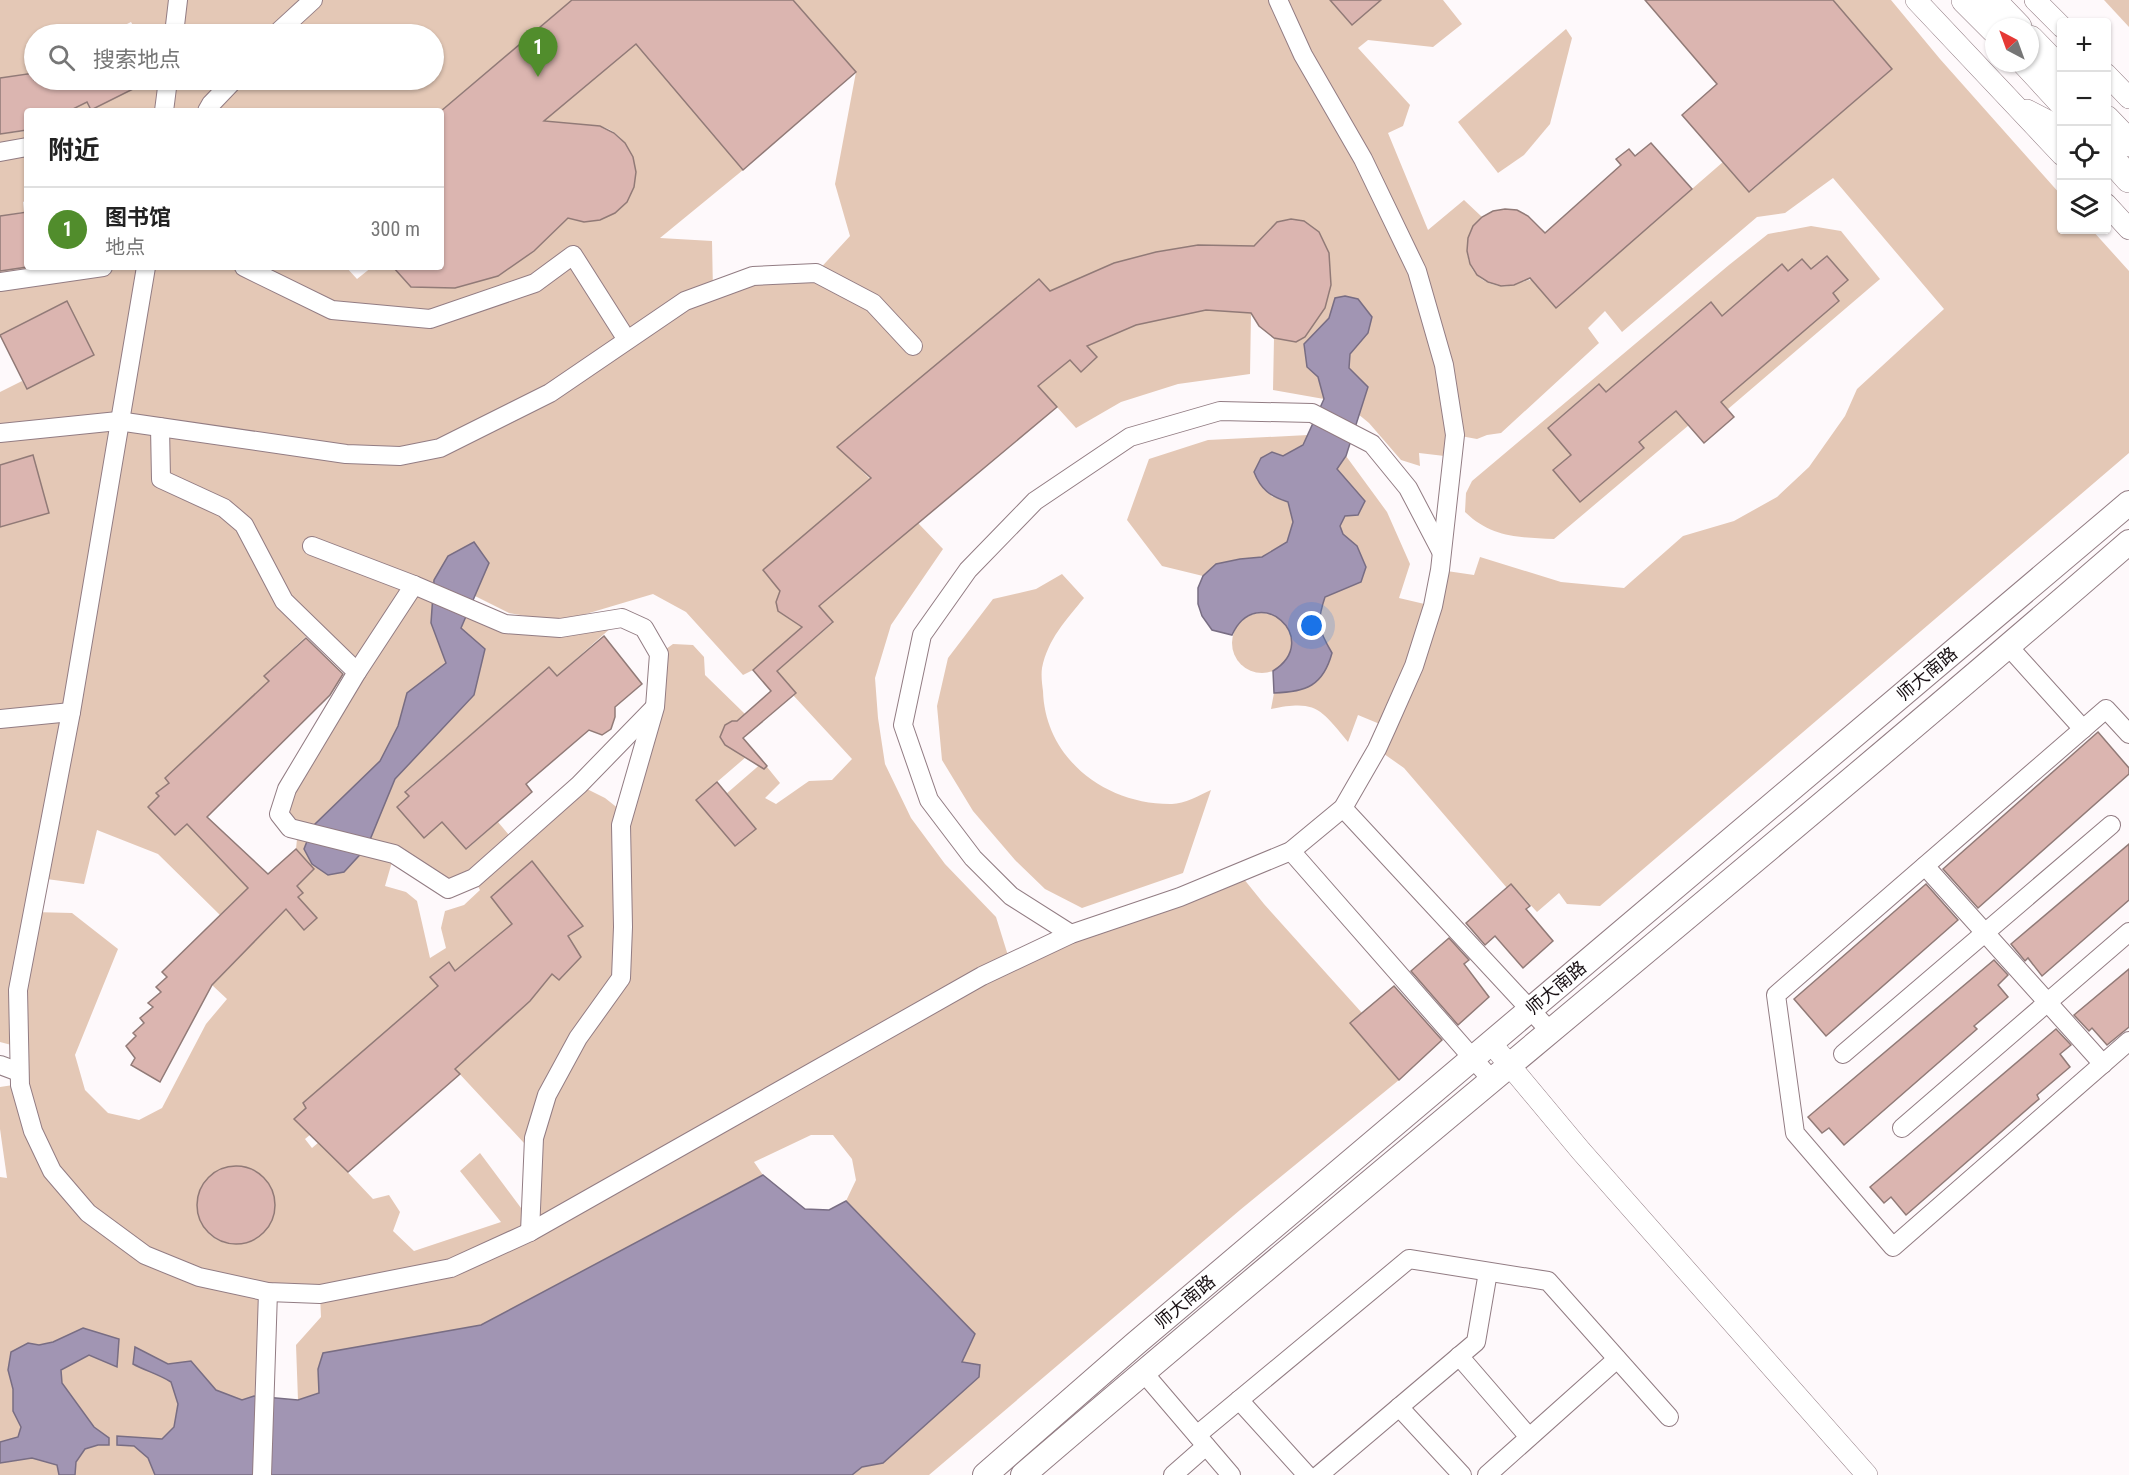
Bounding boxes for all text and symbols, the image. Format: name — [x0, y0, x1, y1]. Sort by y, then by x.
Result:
north arrow — [1985, 18, 2039, 72]
map controls — [2057, 18, 2111, 234]
button: + — [2057, 18, 2111, 72]
search box — [24, 24, 444, 90]
pin: 1 — [518, 28, 558, 77]
icon: search — [45, 41, 78, 74]
text: 搜索地点 — [93, 47, 181, 72]
button: − — [2057, 72, 2111, 126]
button: locate — [2057, 126, 2111, 180]
text: 附近 — [48, 135, 100, 165]
button: layers — [2057, 180, 2111, 234]
text: 图书馆 — [105, 205, 171, 230]
text: 1 — [62, 217, 73, 241]
text: 300 m — [371, 217, 420, 241]
text: 地点 — [105, 235, 145, 259]
your location — [1297, 611, 1326, 640]
street label: 师大南路 — [1892, 642, 1961, 705]
street label: 师大南路 — [1521, 956, 1590, 1019]
street label: 师大南路 — [1150, 1270, 1219, 1333]

